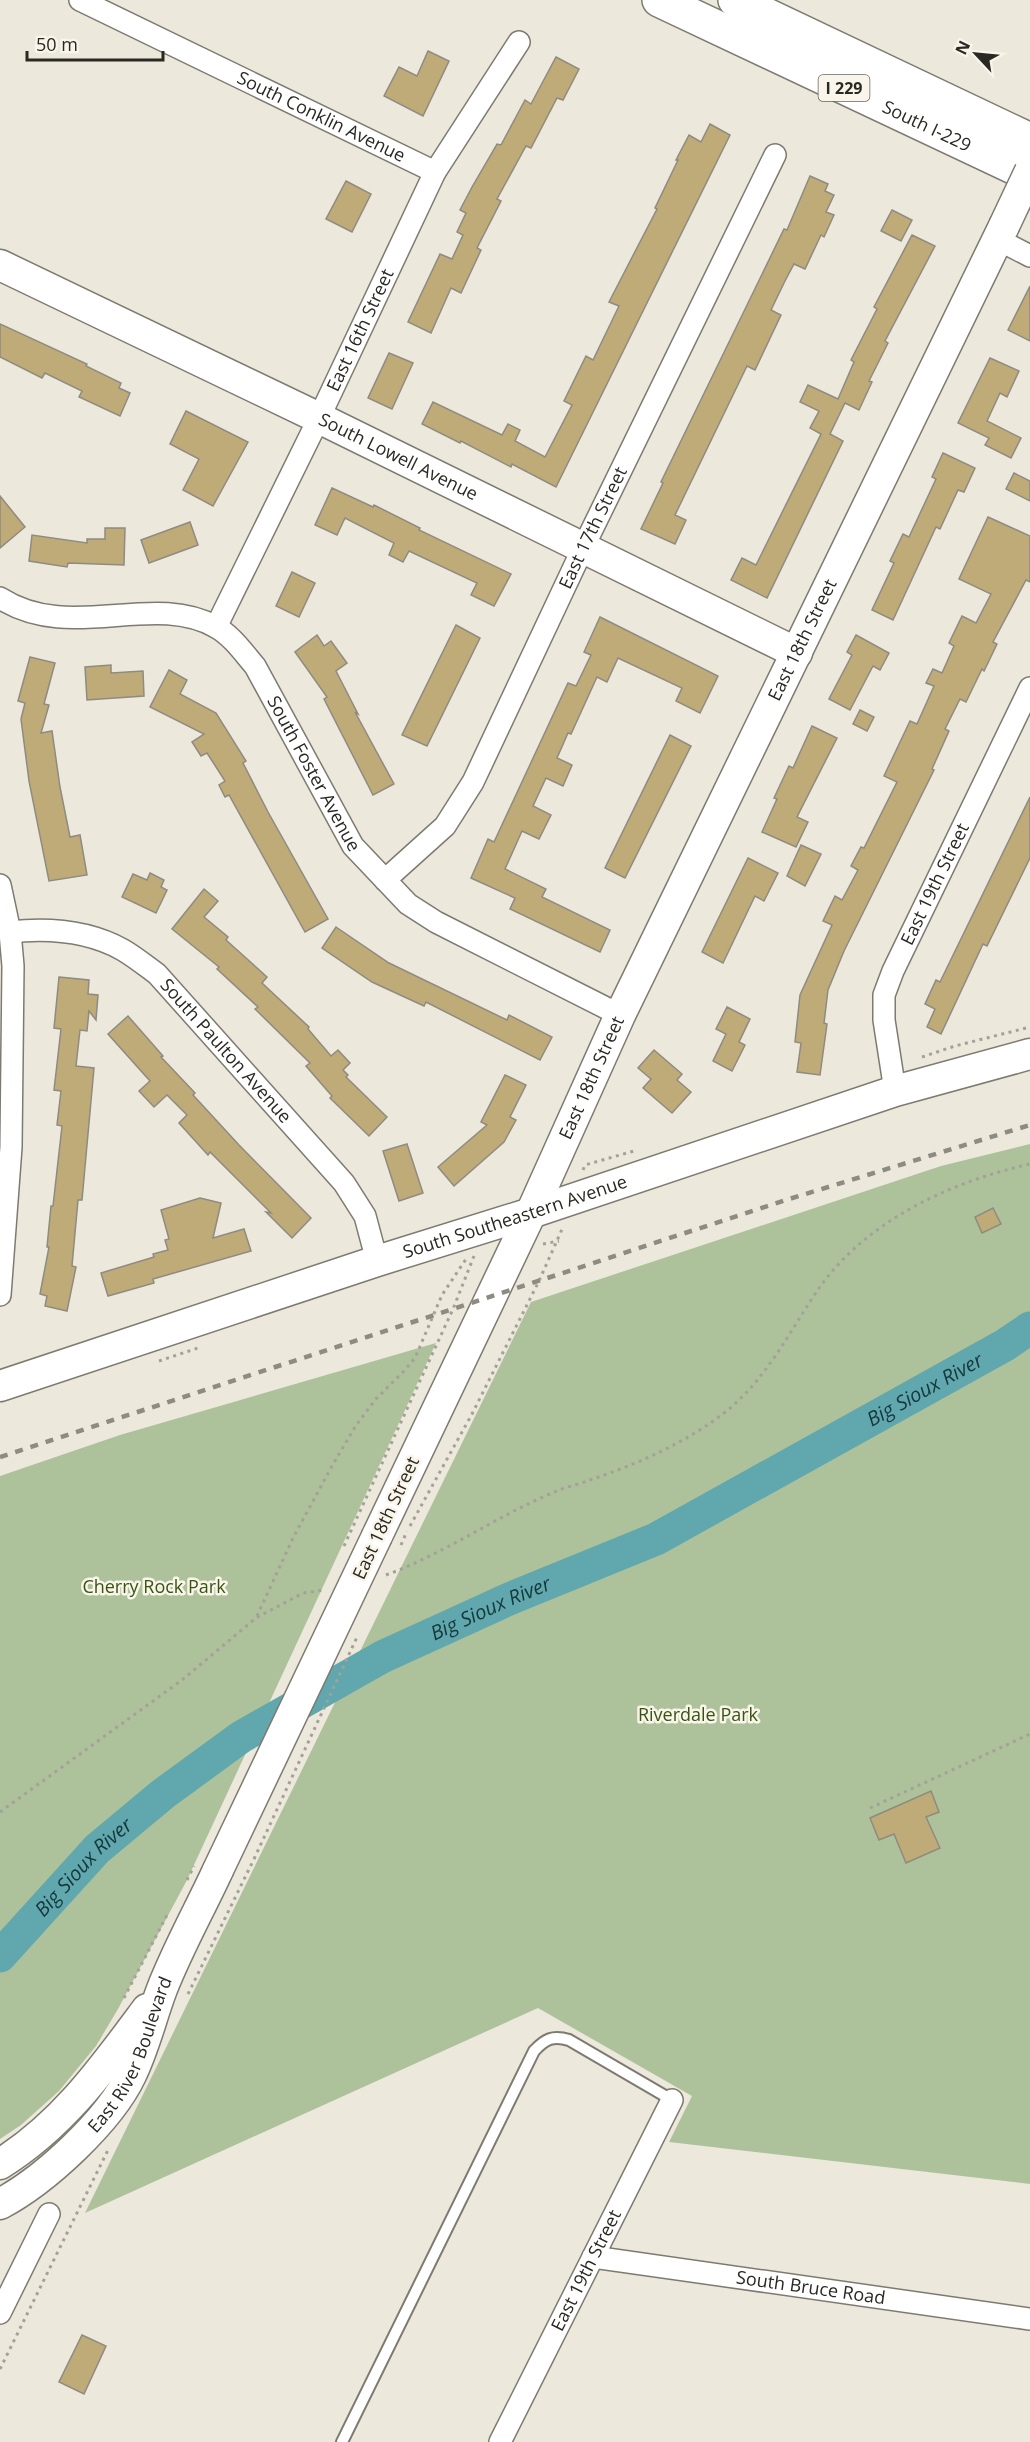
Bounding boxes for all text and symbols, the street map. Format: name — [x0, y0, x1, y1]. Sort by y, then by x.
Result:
scale bar — [27, 24, 164, 62]
north arrow — [946, 24, 1006, 84]
text: 50 m — [36, 32, 78, 56]
text: N — [950, 37, 975, 58]
street label: South Conklin Avenue — [234, 65, 410, 167]
road number: I 229 — [818, 75, 870, 101]
street label: South I-229 — [879, 94, 976, 157]
street label: East 16th Street — [320, 265, 399, 395]
street label: South Lowell Avenue — [315, 407, 482, 505]
street label: East 17th Street — [553, 462, 632, 592]
street label: East 18th Street — [762, 575, 841, 704]
street label: South Foster Avenue — [262, 691, 367, 855]
street label: East 19th Street — [894, 819, 974, 949]
street label: South Paulton Avenue — [156, 973, 298, 1128]
street label: East 18th Street — [553, 1012, 629, 1143]
street label: South Southeastern Avenue — [400, 1169, 630, 1263]
water label: Big Sioux River — [862, 1345, 988, 1432]
street label: East 18th Street — [346, 1452, 424, 1583]
water label: Big Sioux River — [426, 1569, 556, 1646]
park label: Cherry Rock Park — [82, 1574, 226, 1598]
park label: Riverdale Park — [638, 1702, 759, 1726]
water label: Big Sioux River — [28, 1811, 138, 1922]
street label: East River Boulevard — [82, 1973, 177, 2137]
street label: East 19th Street — [545, 2205, 626, 2335]
street label: South Bruce Road — [735, 2264, 887, 2309]

